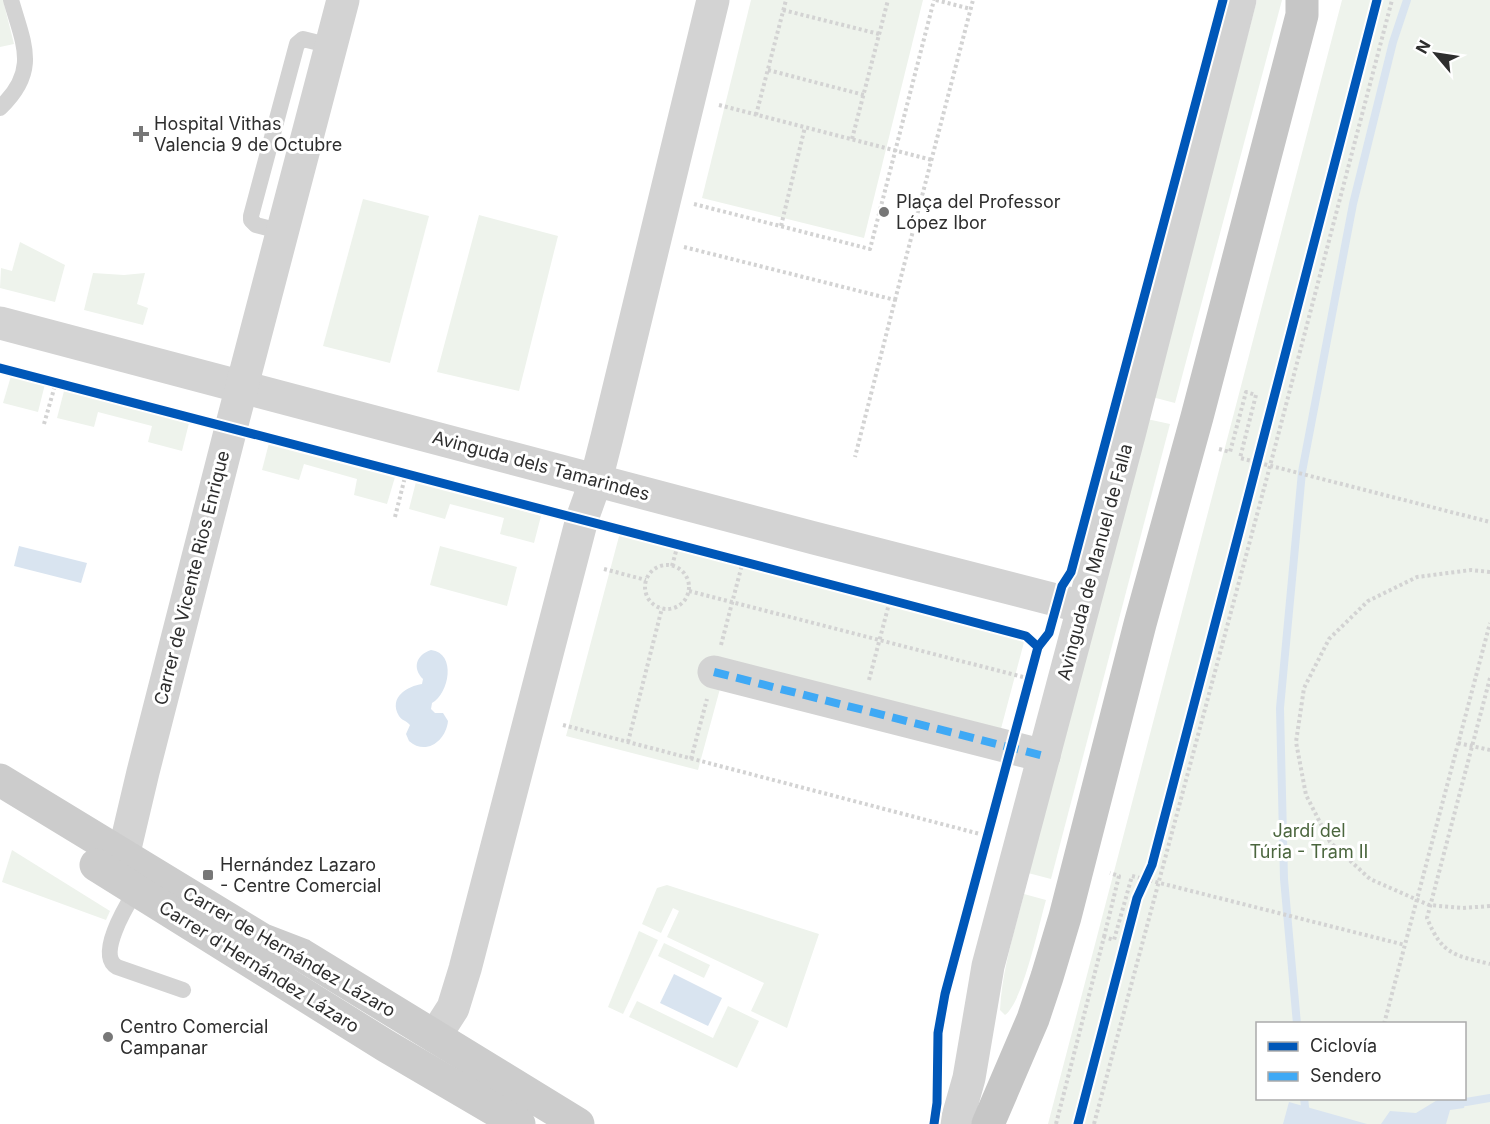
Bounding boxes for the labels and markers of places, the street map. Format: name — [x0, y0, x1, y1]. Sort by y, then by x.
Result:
place label: Hospital Vithas Valencia 9 de Octubre — [154, 113, 342, 155]
marker: Hospital Vithas Valencia 9 de Octubre — [132, 125, 150, 143]
place label: Plaça del Professor López Ibor — [896, 191, 1061, 233]
marker: Plaça del Professor López Ibor — [877, 205, 891, 219]
place label: Hernández Lazaro - Centre Comercial — [220, 854, 381, 896]
marker: Hernández Lazaro - Centre Comercial — [201, 868, 215, 882]
place label: Centro Comercial Campanar — [120, 1016, 268, 1058]
marker: Centro Comercial Campanar — [101, 1030, 115, 1044]

